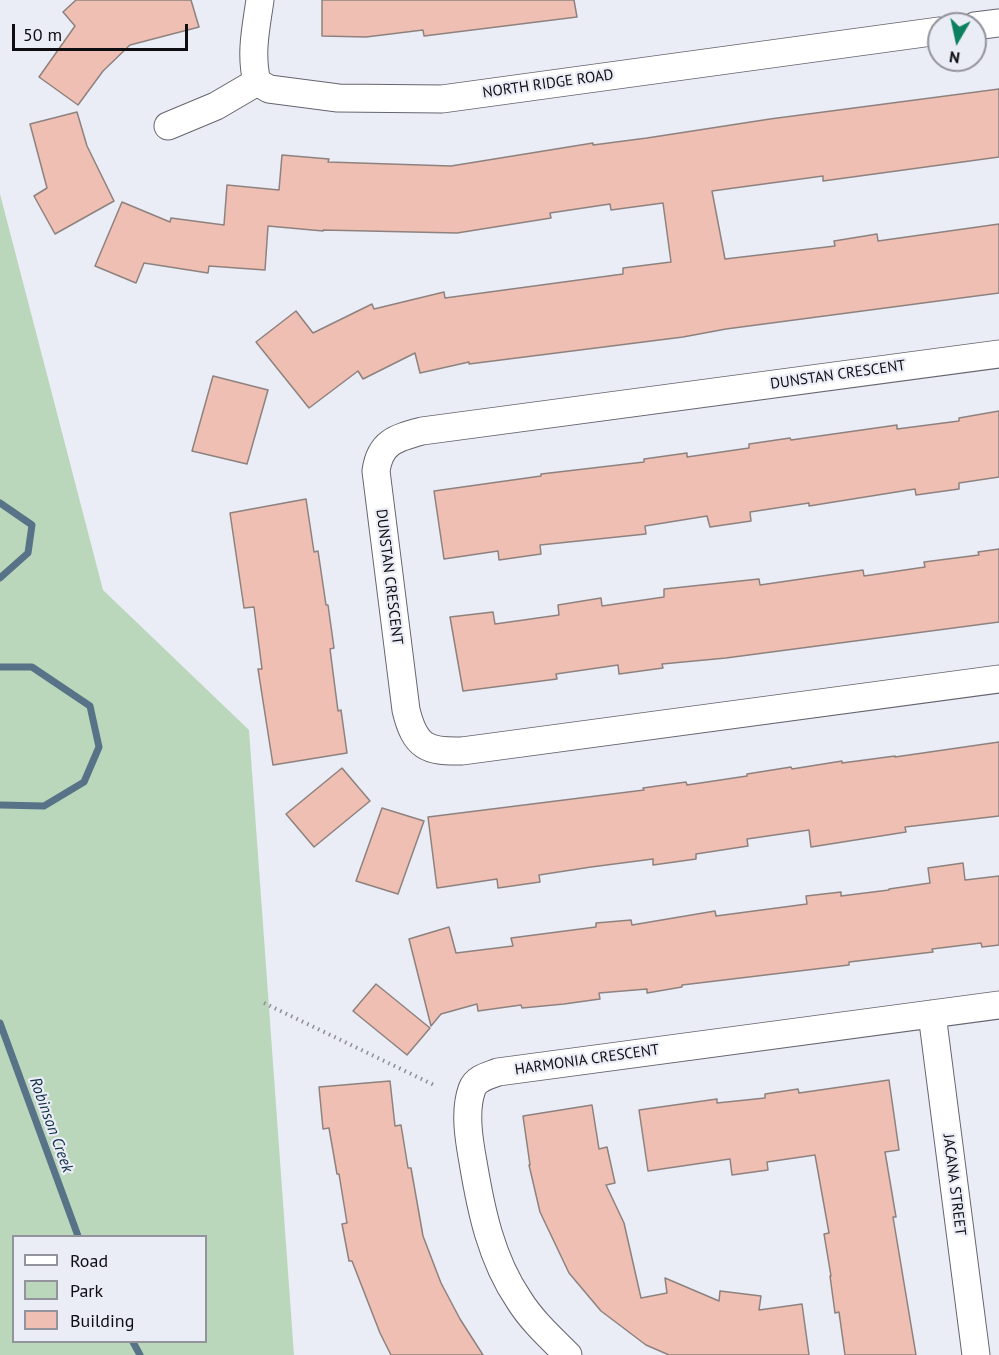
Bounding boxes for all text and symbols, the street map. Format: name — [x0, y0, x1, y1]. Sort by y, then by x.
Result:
scale bar — [15, 12, 190, 50]
north arrow — [927, 12, 987, 72]
text: 50 m — [23, 23, 62, 46]
text: N — [948, 47, 961, 69]
street label: NORTH RIDGE ROAD — [481, 66, 615, 102]
street label: DUNSTAN CRESCENT — [769, 357, 907, 393]
street label: DUNSTAN CRESCENT — [372, 508, 406, 646]
street label: HARMONIA CRESCENT — [514, 1041, 660, 1079]
water label: Robinson Creek — [25, 1075, 77, 1175]
street label: JACANA STREET — [939, 1133, 969, 1237]
legend — [12, 1235, 207, 1343]
text: Road — [70, 1249, 108, 1272]
text: Park — [70, 1279, 103, 1302]
text: Building — [70, 1309, 134, 1332]

